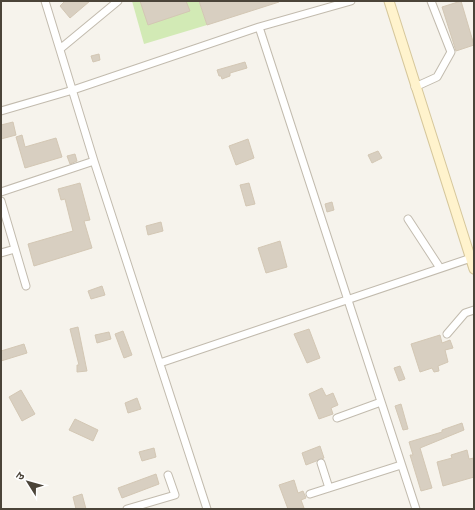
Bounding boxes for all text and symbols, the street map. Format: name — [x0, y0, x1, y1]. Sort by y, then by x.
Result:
north arrow — [8, 462, 48, 502]
text: उ — [12, 468, 29, 483]

